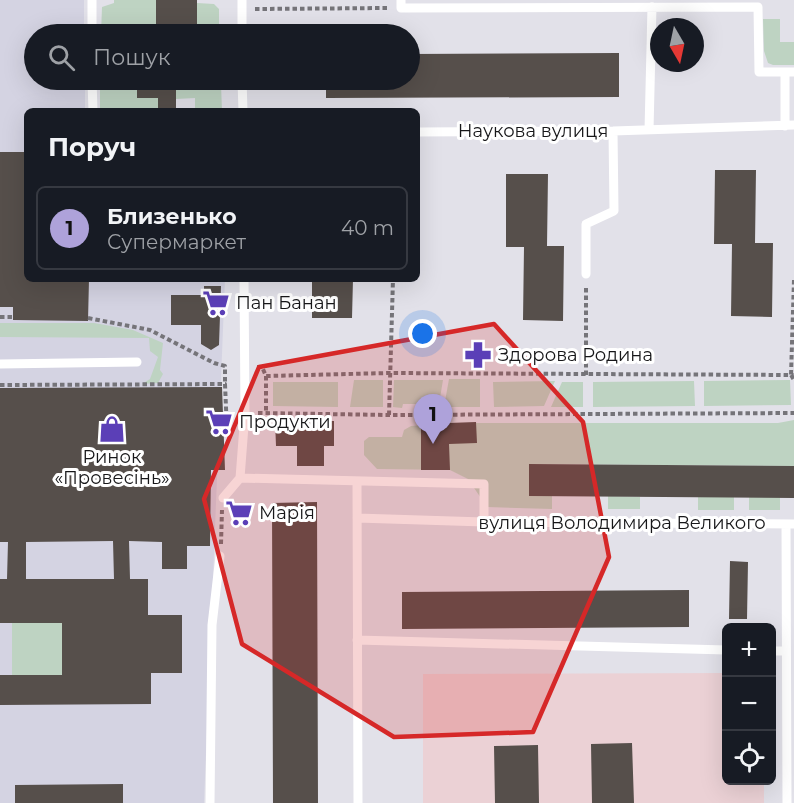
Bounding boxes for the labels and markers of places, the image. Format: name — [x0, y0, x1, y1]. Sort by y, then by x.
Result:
supermarket icon: Пан Банан — [201, 288, 231, 318]
place label: Пан Банан — [236, 292, 337, 314]
pharmacy icon: Здорова Родина — [463, 340, 493, 370]
place label: Здорова Родина — [498, 344, 653, 366]
pin: 1 — [414, 394, 452, 444]
supermarket icon: Продукти — [204, 407, 234, 437]
place label: Продукти — [239, 411, 331, 433]
shop icon: Ринок «Провесінь» — [97, 414, 127, 444]
place label: Ринок «Провесінь» — [54, 446, 170, 489]
supermarket icon: Марія — [224, 498, 254, 528]
place label: Марія — [259, 502, 315, 524]

